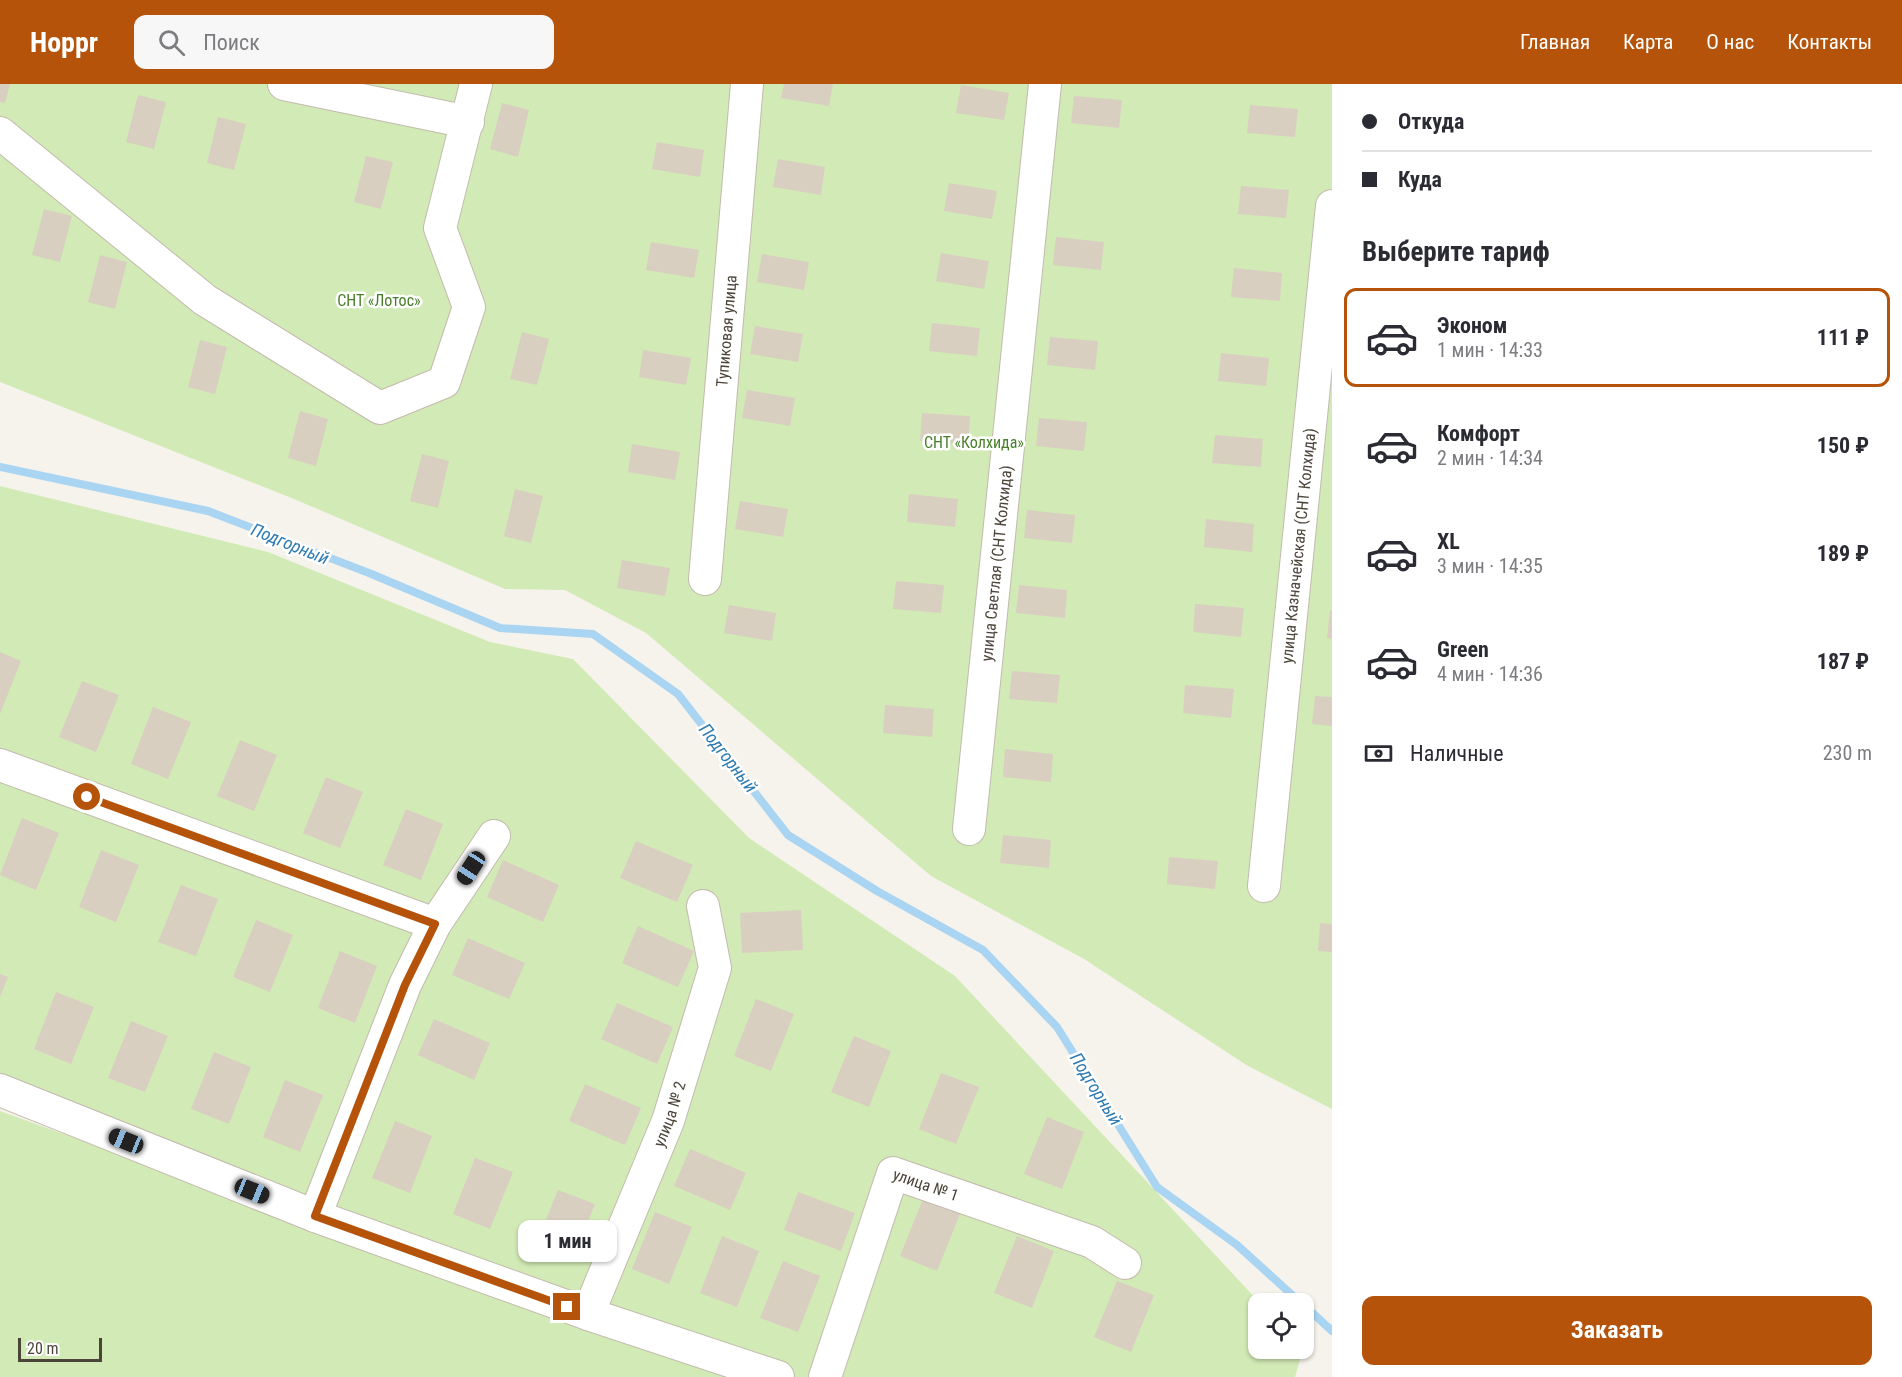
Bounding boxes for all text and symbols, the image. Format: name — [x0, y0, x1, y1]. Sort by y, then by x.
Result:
search box — [134, 15, 554, 69]
text: Hoppr — [30, 26, 98, 59]
icon: search — [155, 26, 188, 59]
text: Поиск — [203, 30, 260, 55]
text: Главная — [1520, 30, 1590, 54]
text: Карта — [1623, 30, 1673, 54]
text: О нас — [1706, 30, 1754, 54]
text: Контакты — [1787, 30, 1872, 54]
text: Откуда — [1398, 109, 1464, 134]
text: Куда — [1398, 167, 1442, 192]
text: Выберите тариф — [1362, 236, 1550, 268]
street label: Тупиковая улица — [712, 274, 741, 388]
park label: СНТ «Лотос» — [337, 291, 421, 310]
icon: car — [1365, 311, 1419, 365]
text: Эконом — [1437, 313, 1507, 338]
text: 111 ₽ — [1817, 325, 1869, 350]
text: 1 мин · 14:33 — [1437, 338, 1543, 362]
icon: car — [1365, 419, 1419, 473]
text: Комфорт — [1437, 421, 1520, 446]
street label: улица Казначейская (СНТ Колхида) — [1277, 427, 1320, 664]
park label: СНТ «Колхида» — [924, 433, 1024, 452]
text: 150 ₽ — [1817, 433, 1869, 458]
text: 2 мин · 14:34 — [1437, 446, 1543, 470]
street label: улица Светлая (СНТ Колхида) — [977, 464, 1016, 663]
water label: Подгорный — [248, 518, 332, 569]
icon: car — [1365, 527, 1419, 581]
text: XL — [1437, 529, 1460, 554]
text: 189 ₽ — [1817, 541, 1869, 566]
text: 3 мин · 14:35 — [1437, 554, 1543, 578]
icon: car — [1365, 635, 1419, 689]
text: Green — [1437, 637, 1489, 662]
text: 187 ₽ — [1817, 649, 1869, 674]
text: 4 мин · 14:36 — [1437, 662, 1543, 686]
water label: Подгорный — [695, 719, 762, 796]
icon: cash — [1362, 737, 1395, 770]
text: Наличные — [1410, 741, 1504, 766]
text: 230 m — [1823, 741, 1872, 765]
route start — [73, 783, 100, 810]
car — [454, 848, 488, 888]
water label: Подгорный — [1066, 1049, 1127, 1129]
street label: улица № 2 — [649, 1079, 690, 1150]
car — [106, 1126, 146, 1156]
street label: улица № 1 — [891, 1165, 961, 1205]
car — [232, 1176, 272, 1206]
callout: 1 мин — [518, 1220, 616, 1262]
text: 1 мин — [544, 1229, 591, 1253]
route end — [553, 1293, 580, 1320]
map controls — [1248, 1293, 1314, 1359]
button: locate — [1248, 1293, 1314, 1359]
button: Заказать — [1362, 1296, 1872, 1365]
scale bar — [18, 1335, 102, 1362]
text: 20 m — [27, 1339, 59, 1358]

